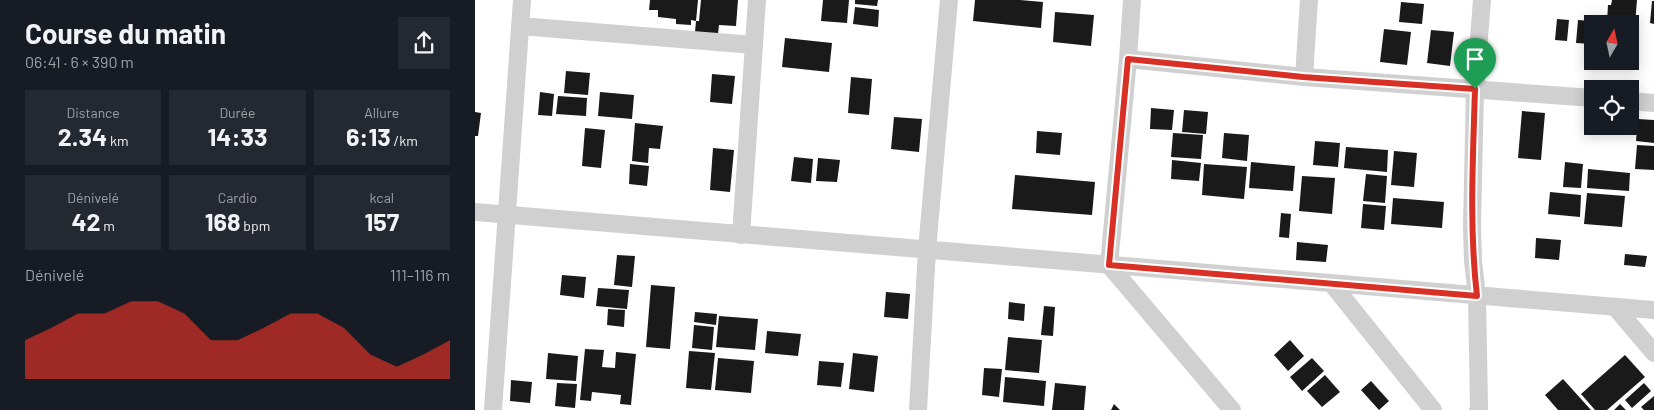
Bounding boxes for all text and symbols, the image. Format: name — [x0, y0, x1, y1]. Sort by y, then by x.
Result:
north arrow — [1584, 15, 1639, 70]
map controls — [1584, 15, 1639, 135]
text: Course du matin — [25, 16, 226, 50]
button: share — [398, 17, 450, 69]
pin — [1454, 38, 1496, 89]
icon: arrive — [1461, 45, 1489, 73]
text: 06:41 · 6 × 390 m — [25, 52, 134, 71]
button: locate — [1584, 80, 1639, 135]
text: Distance — [66, 104, 120, 121]
text: Durée — [220, 104, 255, 121]
text: Allure — [364, 104, 399, 121]
text: 2.34 — [58, 121, 107, 151]
text: 14:33 — [207, 121, 268, 151]
text: 6:13 — [346, 121, 391, 151]
text: km — [107, 132, 129, 149]
text: /km — [391, 132, 418, 149]
text: Dénivelé — [67, 189, 119, 206]
text: Cardio — [218, 189, 257, 206]
text: kcal — [370, 189, 394, 206]
text: 42 — [71, 206, 101, 236]
text: 168 — [205, 206, 241, 236]
text: 157 — [364, 206, 399, 236]
text: m — [101, 217, 115, 234]
text: bpm — [241, 217, 270, 234]
text: Dénivelé — [25, 265, 84, 284]
text: 111–116 m — [390, 265, 450, 284]

